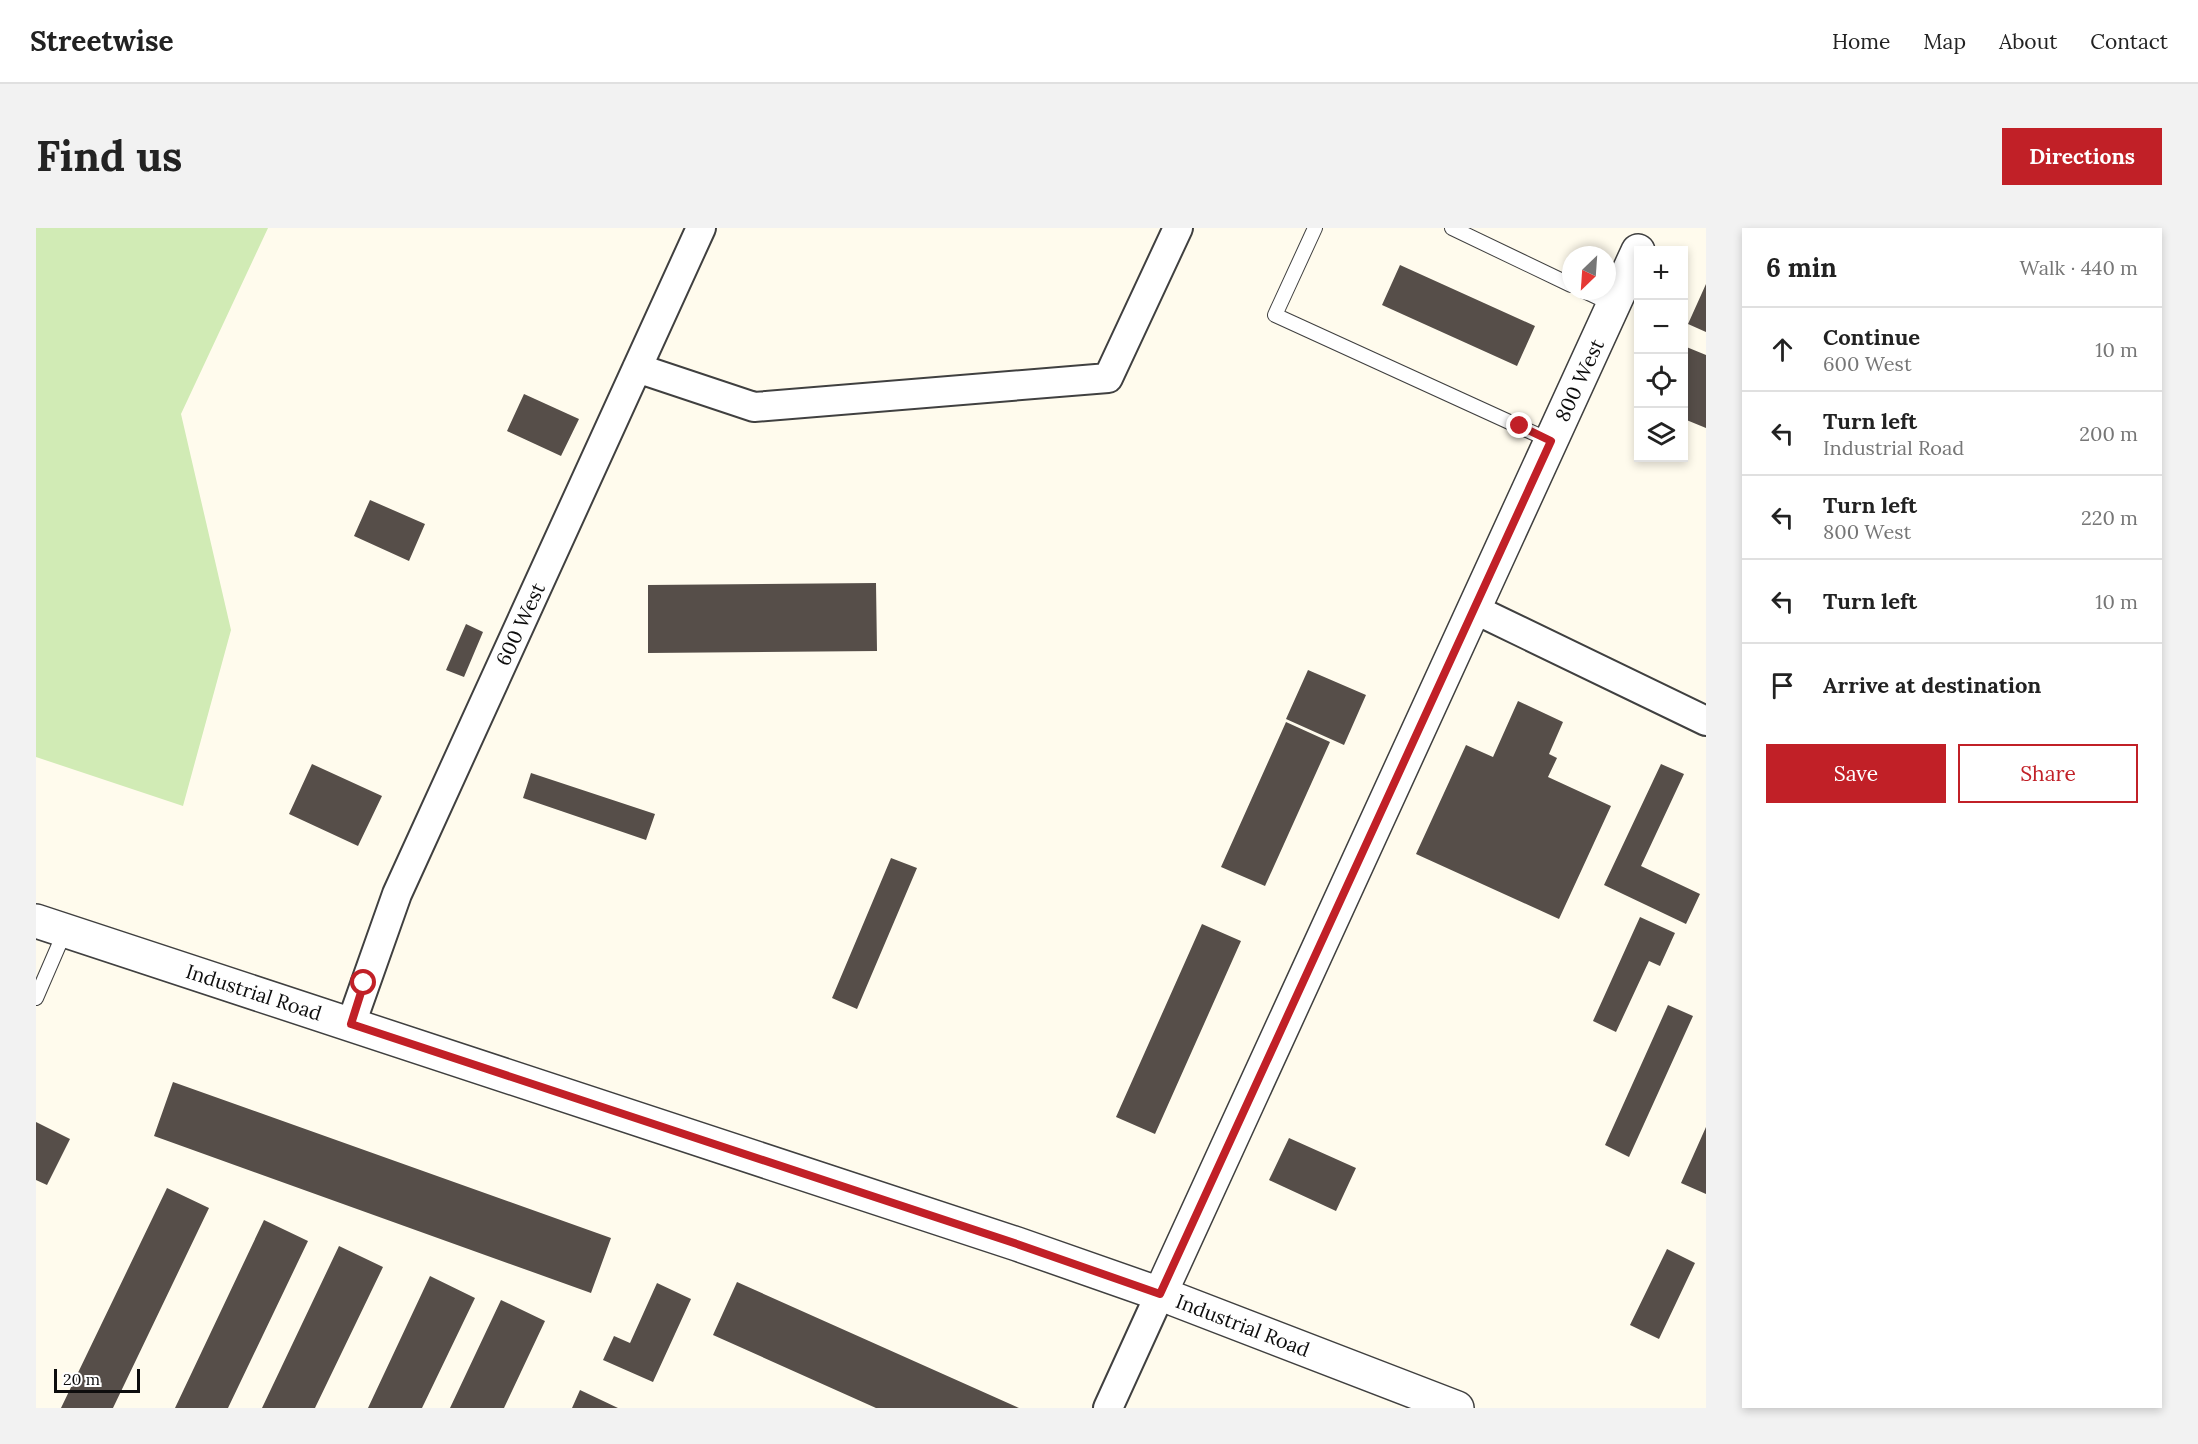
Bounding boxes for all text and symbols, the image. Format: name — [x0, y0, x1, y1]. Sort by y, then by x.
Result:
text: Streetwise — [30, 23, 174, 59]
text: Home — [1832, 28, 1890, 55]
text: Map — [1923, 28, 1966, 55]
text: About — [1999, 28, 2057, 55]
text: Contact — [2090, 28, 2168, 55]
button: Directions — [2002, 128, 2162, 185]
text: Find us — [36, 129, 182, 183]
north arrow — [1562, 246, 1616, 300]
map controls — [1634, 246, 1688, 462]
button: + — [1634, 246, 1688, 300]
text: 6 min — [1766, 251, 1837, 284]
text: Walk · 440 m — [2020, 255, 2138, 280]
button: − — [1634, 300, 1688, 354]
text: Continue — [1823, 323, 1920, 351]
icon: ahead — [1766, 333, 1799, 366]
street label: 800 West — [1549, 334, 1609, 425]
text: 10 m — [2095, 337, 2138, 362]
text: 600 West — [1823, 351, 1912, 376]
button: locate — [1634, 354, 1688, 408]
text: Turn left — [1823, 407, 1917, 435]
button: layers — [1634, 408, 1688, 462]
route end — [1506, 412, 1532, 438]
icon: left — [1766, 417, 1799, 450]
text: 200 m — [2079, 421, 2138, 446]
text: Industrial Road — [1823, 435, 1964, 460]
text: Turn left — [1823, 491, 1917, 519]
icon: left — [1766, 501, 1799, 534]
text: 220 m — [2081, 505, 2138, 530]
text: 800 West — [1823, 519, 1911, 544]
street label: 600 West — [490, 578, 550, 669]
icon: left — [1766, 585, 1799, 618]
text: Turn left — [1823, 587, 1917, 615]
text: 10 m — [2095, 589, 2138, 614]
icon: arrive — [1766, 669, 1799, 702]
text: Arrive at destination — [1823, 671, 2041, 699]
button: Save — [1766, 744, 1946, 803]
button: Share — [1958, 744, 2138, 803]
street label: Industrial Road — [183, 958, 325, 1026]
route start — [350, 969, 376, 995]
street label: Industrial Road — [1173, 1288, 1313, 1362]
scale bar — [54, 1366, 140, 1394]
text: 20 m — [63, 1369, 100, 1389]

